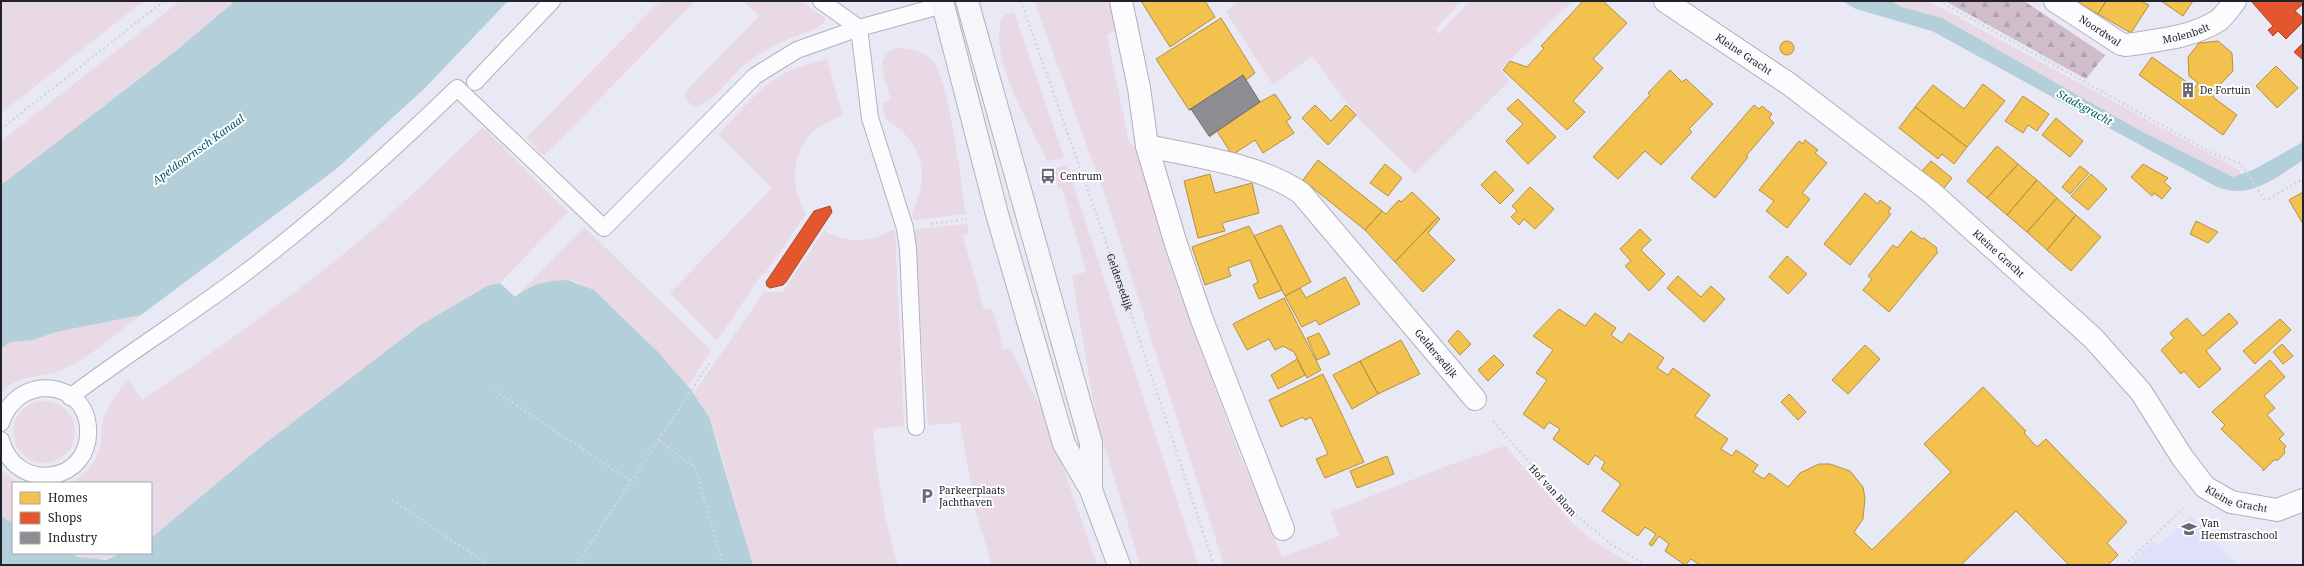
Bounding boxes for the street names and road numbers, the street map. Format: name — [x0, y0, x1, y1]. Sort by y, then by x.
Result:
street label: Noordwal — [2077, 12, 2124, 49]
street label: Molenbelt — [2161, 19, 2212, 46]
street label: Kleine Gracht — [1713, 30, 1775, 78]
street label: Kleine Gracht — [1970, 226, 2028, 281]
street label: Geldersedijk — [1104, 251, 1136, 313]
street label: Geldersedijk — [1412, 326, 1461, 381]
street label: Hof van Blom — [1526, 461, 1580, 519]
street label: Kleine Gracht — [2203, 482, 2269, 515]

